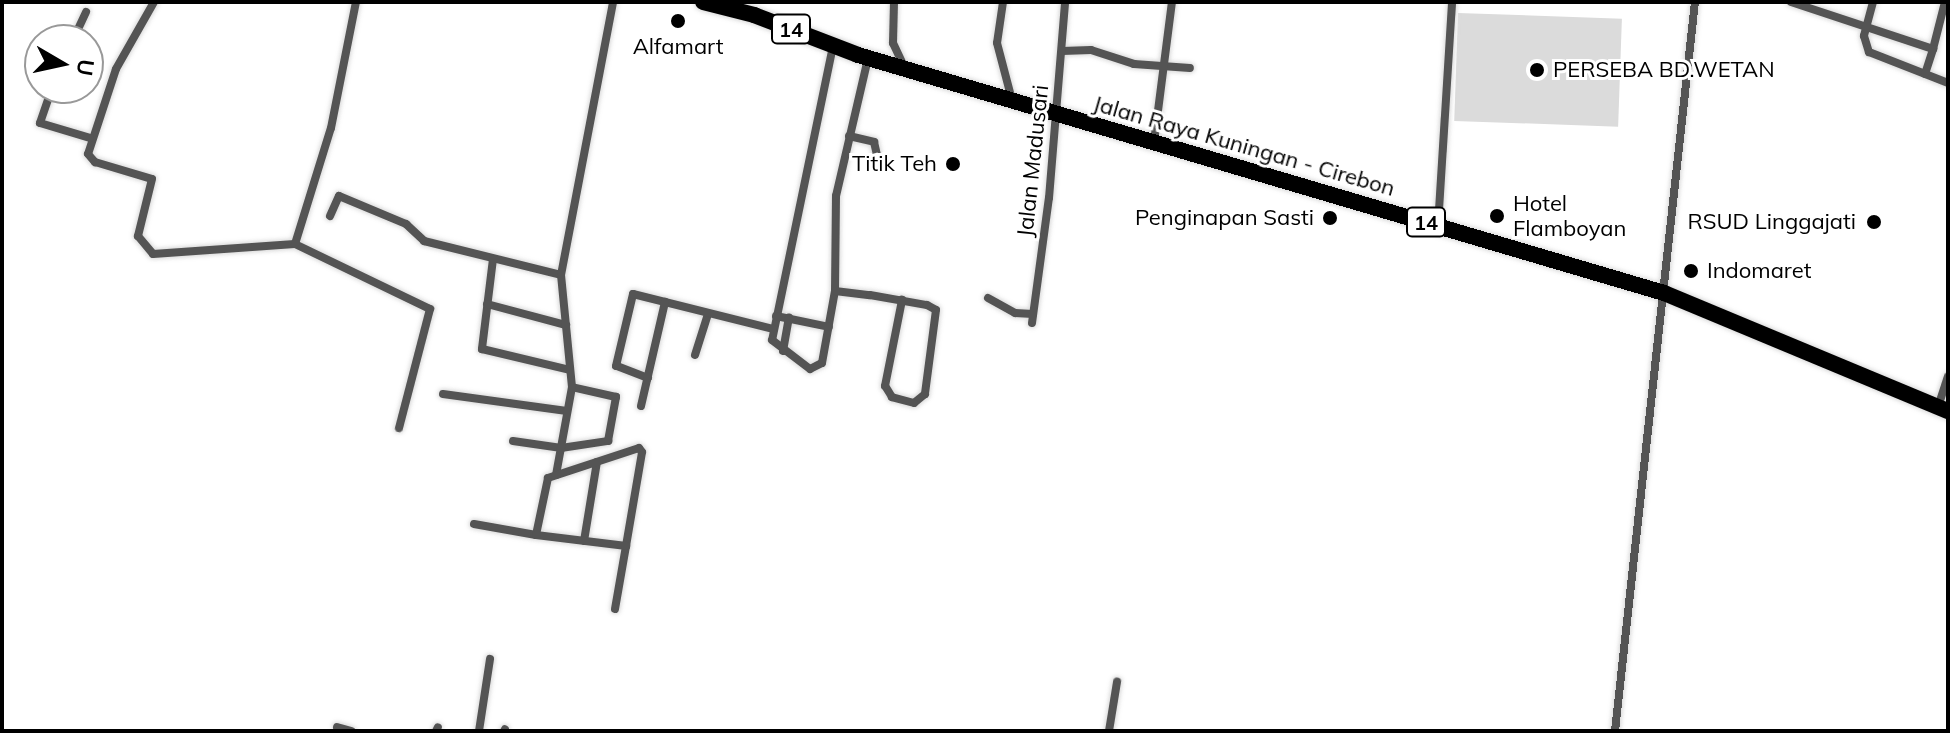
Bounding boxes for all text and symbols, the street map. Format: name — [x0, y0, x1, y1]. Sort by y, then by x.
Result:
marker: Alfamart — [669, 12, 687, 30]
road number: 14 — [771, 13, 811, 45]
north arrow — [24, 24, 104, 104]
place label: Alfamart — [633, 34, 723, 60]
text: U — [71, 57, 101, 78]
place label: PERSEBA BD.WETAN — [1553, 57, 1775, 83]
marker: PERSEBA BD.WETAN — [1528, 61, 1546, 79]
street label: Jalan Madusari — [1012, 84, 1054, 238]
street label: Jalan Raya Kuningan - Cirebon — [1090, 90, 1398, 202]
place label: Titik Teh — [852, 151, 937, 177]
marker: Titik Teh — [944, 155, 962, 173]
place label: Hotel Flamboyan — [1513, 190, 1626, 242]
place label: Penginapan Sasti — [1135, 205, 1314, 231]
road number: 14 — [1406, 206, 1446, 238]
marker: Hotel Flamboyan — [1488, 207, 1506, 225]
marker: Penginapan Sasti — [1321, 209, 1339, 227]
place label: RSUD Linggajati — [1688, 209, 1856, 235]
marker: RSUD Linggajati — [1863, 211, 1885, 233]
place label: Indomaret — [1707, 258, 1811, 284]
marker: Indomaret — [1682, 262, 1700, 280]

